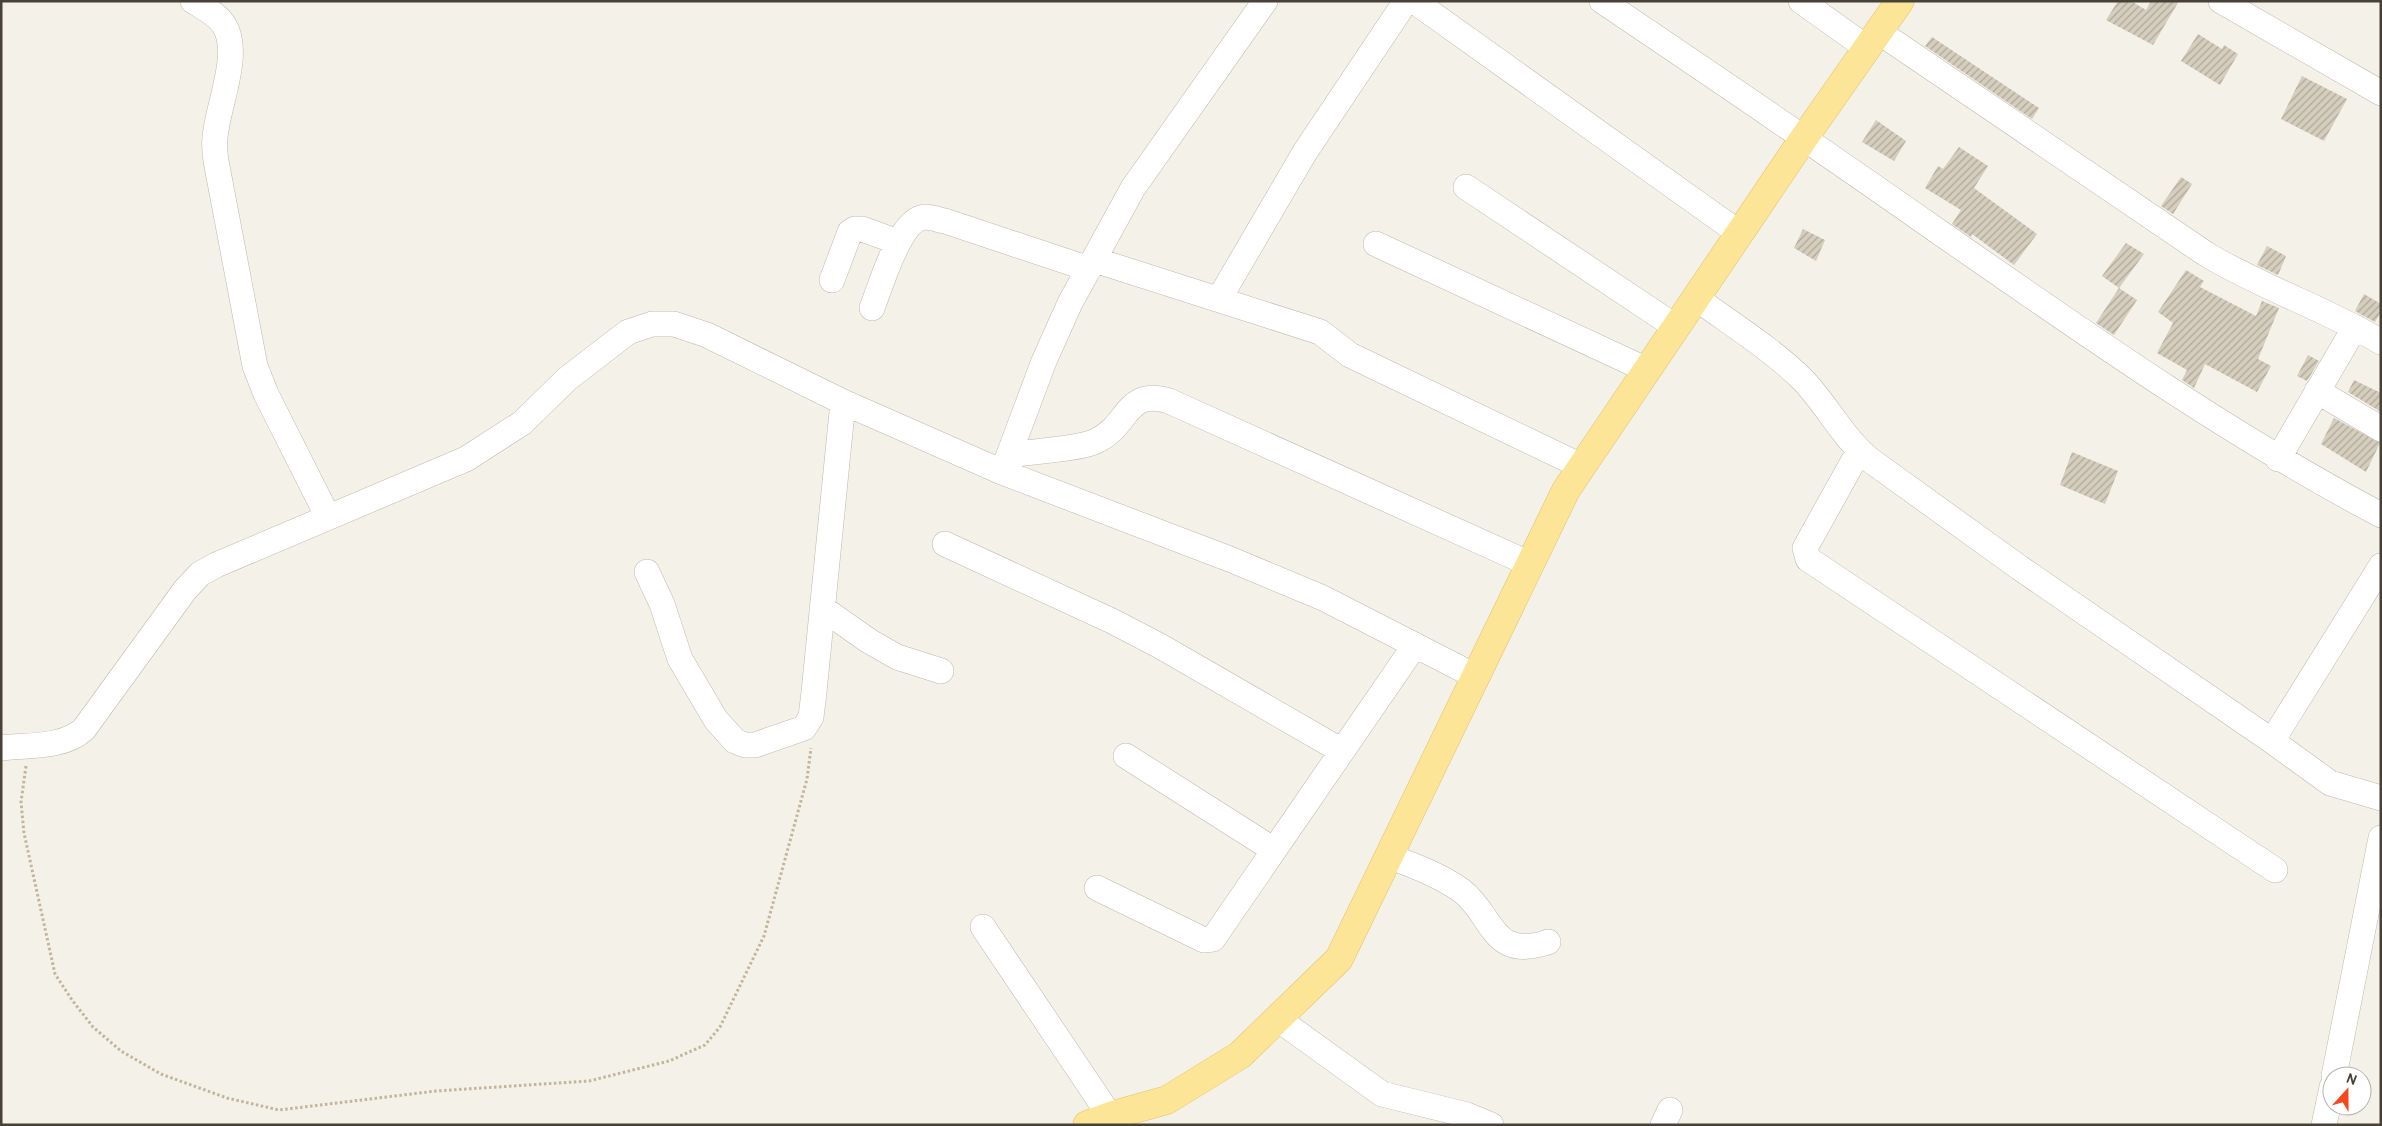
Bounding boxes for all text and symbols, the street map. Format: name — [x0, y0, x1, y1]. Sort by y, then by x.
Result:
north arrow — [2322, 1066, 2372, 1116]
text: N — [2343, 1071, 2359, 1090]

